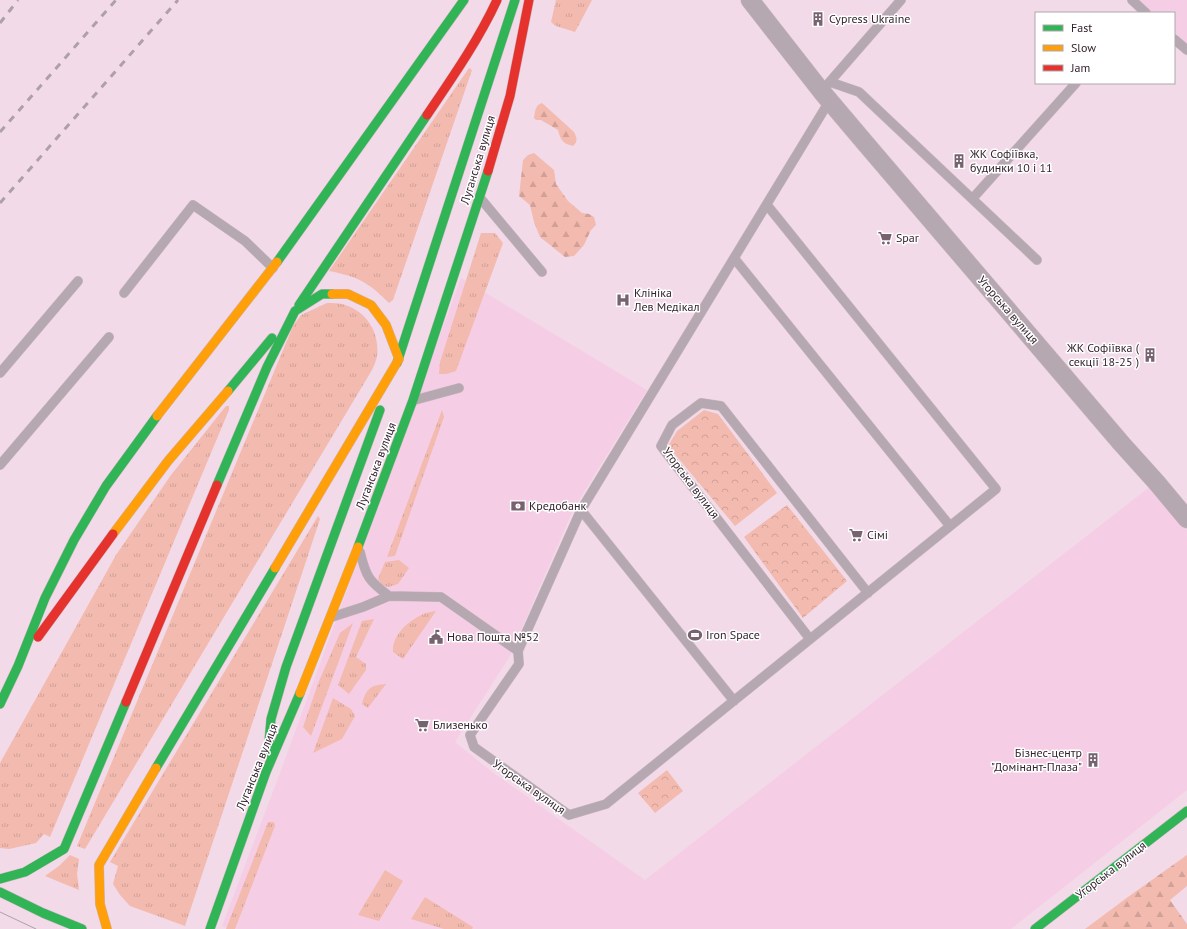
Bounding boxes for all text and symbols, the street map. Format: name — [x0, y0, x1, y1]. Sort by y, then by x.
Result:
building icon: Cypress Ukraine — [810, 11, 826, 27]
place label: Cypress Ukraine — [829, 11, 910, 26]
legend — [1035, 12, 1175, 84]
text: Fast — [1071, 20, 1092, 35]
text: Slow — [1071, 40, 1096, 55]
text: Jam — [1070, 60, 1090, 75]
street label: Луганська вулиця — [457, 114, 498, 207]
place label: ЖК Софіївка, будинки 10 і 11 — [969, 146, 1053, 175]
building icon: ЖК Софіївка, будинки 10 і 11 — [951, 153, 967, 169]
supermarket icon: Spar — [877, 230, 893, 246]
place label: Spar — [896, 230, 919, 245]
street label: Угорська вулиця — [975, 273, 1042, 347]
place label: Клініка Лев Медікал — [633, 285, 700, 314]
hospital icon: Клініка Лев Медікал — [615, 292, 631, 308]
place label: ЖК Софіївка ( секції 18-25 ) — [1066, 340, 1140, 369]
building icon: ЖК Софіївка ( секції 18-25 ) — [1142, 347, 1158, 363]
street label: Луганська вулиця — [352, 420, 399, 512]
street label: Угорська вулиця — [660, 444, 723, 521]
bank icon: Кредобанк — [510, 498, 526, 514]
place label: Кредобанк — [529, 498, 586, 513]
supermarket icon: Сімі — [848, 527, 864, 543]
place label: Сімі — [867, 527, 888, 542]
sports icon: Iron Space — [687, 627, 703, 643]
place label: Iron Space — [706, 627, 760, 642]
public building icon: Нова Пошта №52 — [428, 629, 444, 645]
place label: Нова Пошта №52 — [447, 629, 539, 644]
supermarket icon: Близенько — [414, 717, 430, 733]
place label: Близенько — [433, 717, 488, 732]
street label: Луганська вулиця — [232, 721, 281, 813]
place label: Бізнес-центр "Домінант-Плаза" — [991, 745, 1082, 774]
building icon: Бізнес-центр "Домінант-Плаза" — [1085, 752, 1101, 768]
street label: Угорська вулиця — [490, 756, 569, 817]
street label: Угорська вулиця — [1072, 837, 1149, 902]

